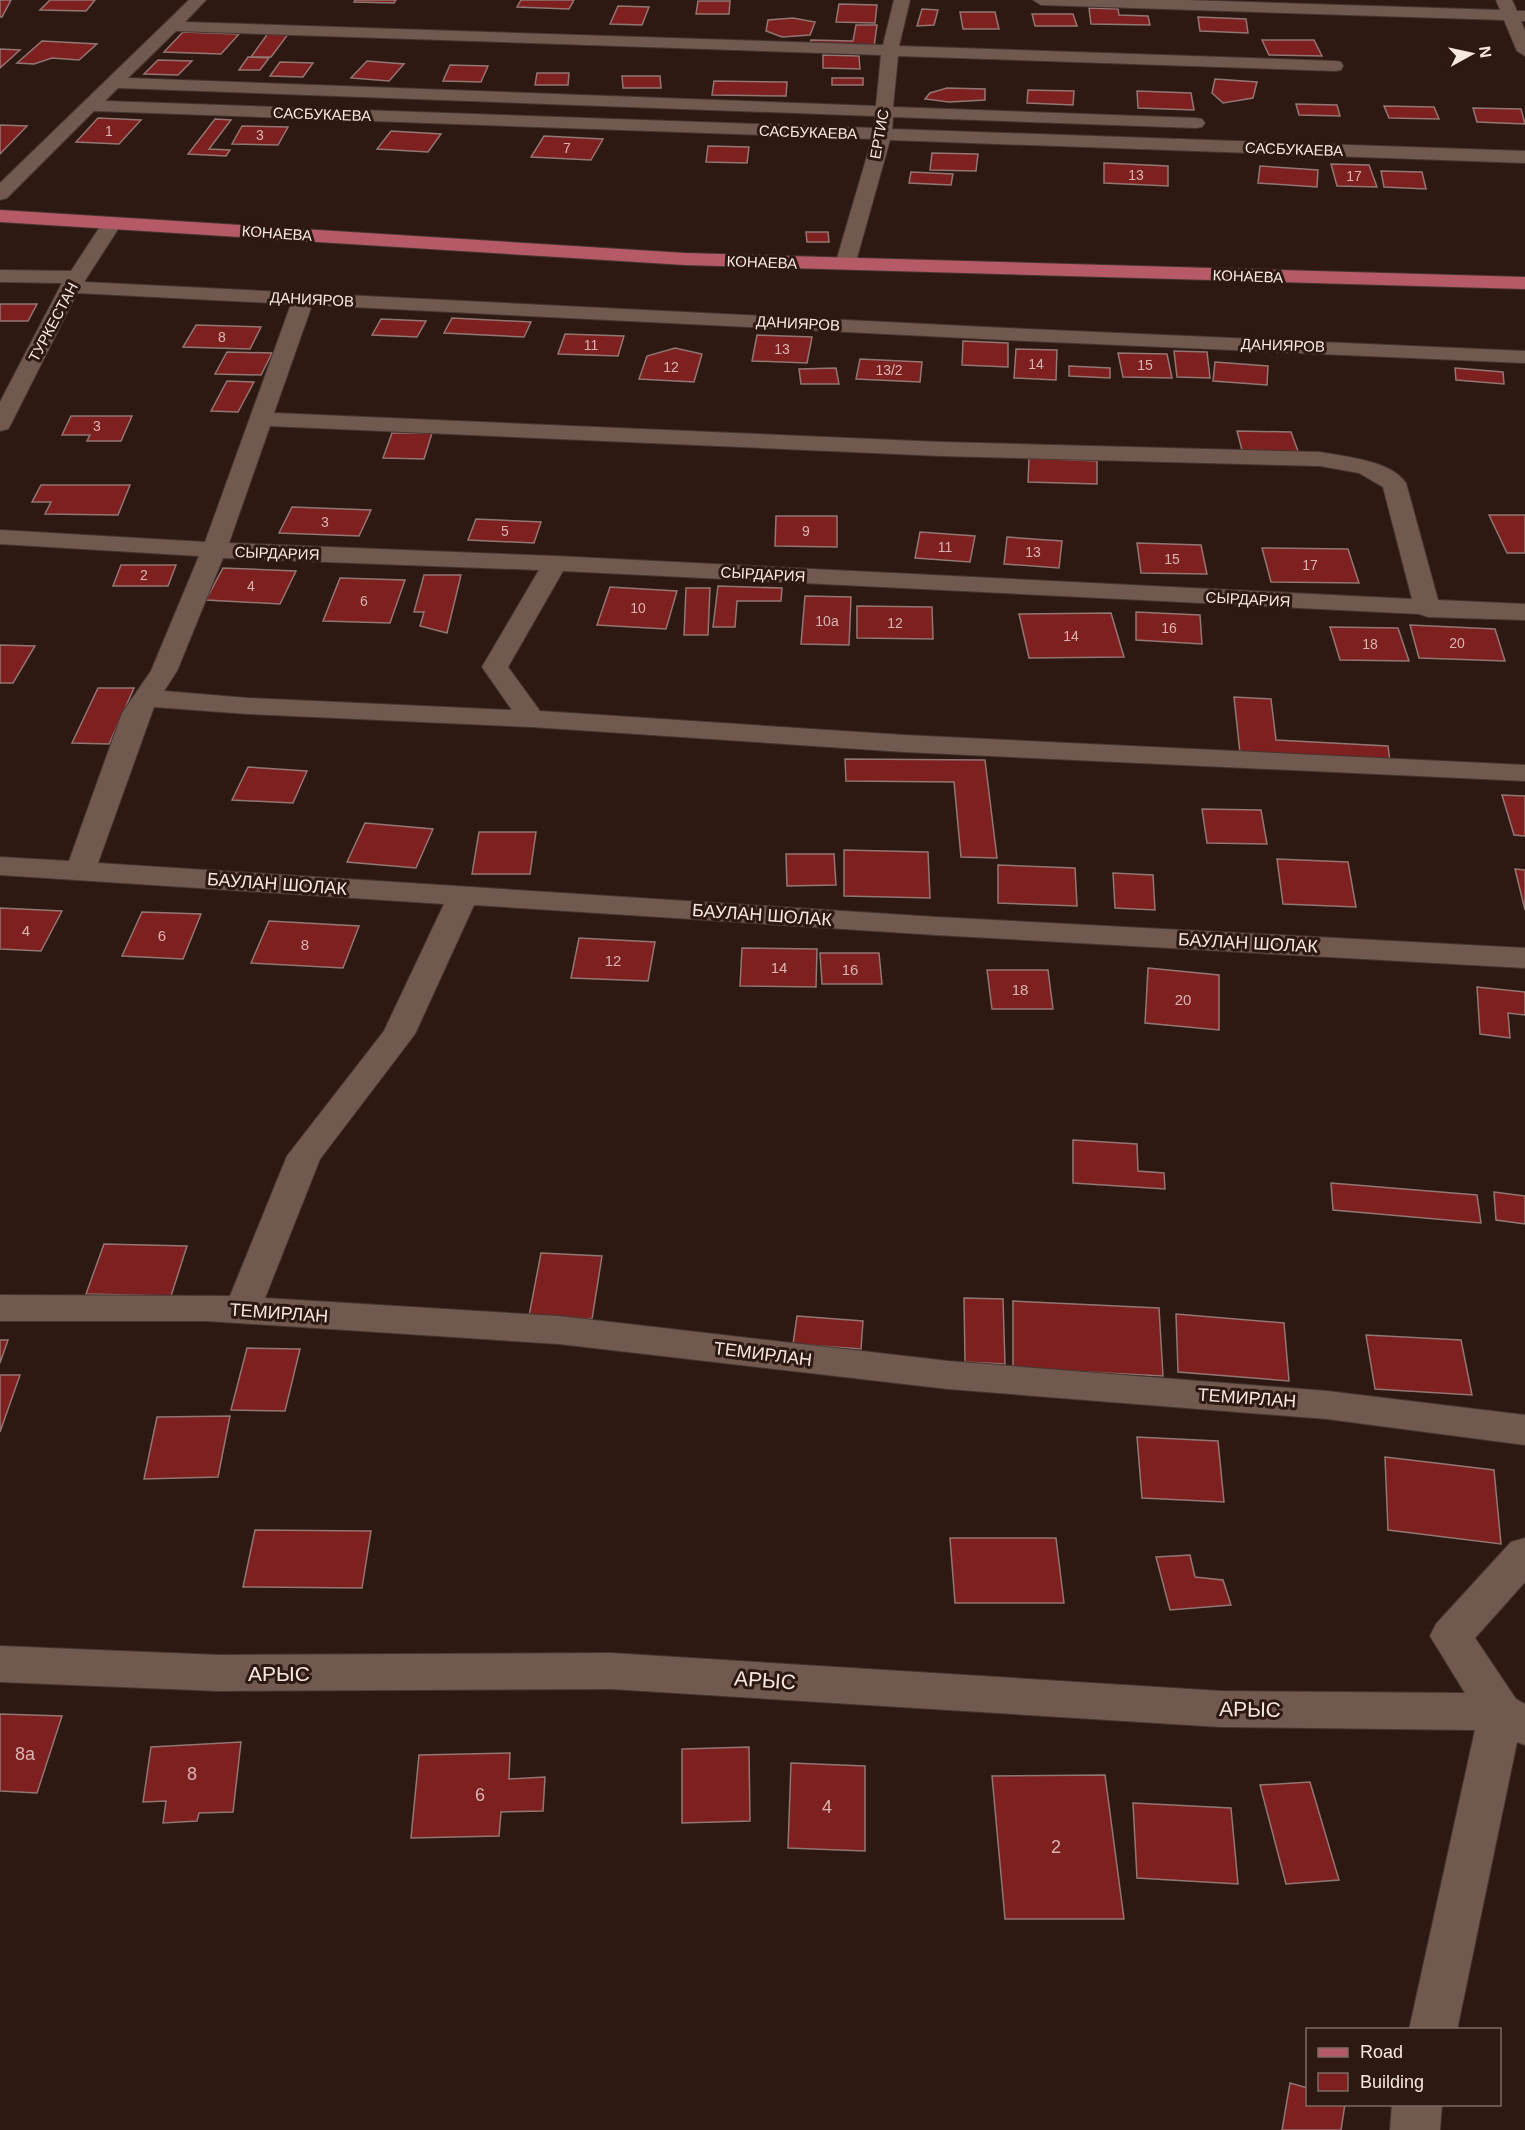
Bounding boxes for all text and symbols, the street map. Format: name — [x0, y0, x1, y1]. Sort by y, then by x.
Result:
north arrow — [1441, 24, 1501, 84]
text: N — [1476, 45, 1495, 59]
street label: САСБУКАЕВА — [273, 104, 371, 124]
street label: ЕРТИС — [866, 108, 892, 160]
street label: САСБУКАЕВА — [759, 122, 857, 142]
house number: 1 — [105, 123, 113, 139]
house number: 3 — [256, 127, 264, 143]
street label: САСБУКАЕВА — [1245, 139, 1343, 159]
house number: 7 — [563, 140, 571, 156]
house number: 13 — [1128, 167, 1144, 183]
house number: 17 — [1346, 168, 1362, 184]
street label: КОНАЕВА — [241, 222, 313, 244]
street label: КОНАЕВА — [726, 252, 798, 272]
street label: КОНАЕВА — [1212, 266, 1284, 286]
street label: ТУРКЕСТАН — [25, 279, 81, 365]
street label: ДАНИЯРОВ — [270, 288, 354, 310]
street label: ДАНИЯРОВ — [756, 312, 840, 334]
house number: 8 — [218, 329, 226, 345]
street label: ДАНИЯРОВ — [1241, 335, 1325, 355]
house number: 11 — [584, 337, 598, 353]
house number: 13 — [774, 341, 790, 357]
house number: 14 — [1028, 356, 1044, 372]
house number: 15 — [1137, 357, 1153, 373]
house number: 12 — [663, 359, 679, 375]
house number: 13/2 — [875, 362, 903, 378]
house number: 3 — [93, 418, 101, 434]
house number: 3 — [321, 514, 329, 530]
house number: 5 — [501, 523, 509, 539]
house number: 9 — [802, 523, 810, 539]
house number: 11 — [938, 539, 952, 555]
street label: СЫРДАРИЯ — [234, 543, 320, 563]
house number: 13 — [1025, 544, 1041, 560]
house number: 15 — [1164, 551, 1180, 567]
house number: 17 — [1302, 557, 1318, 573]
street label: СЫРДАРИЯ — [720, 563, 806, 585]
house number: 2 — [140, 567, 148, 583]
house number: 4 — [247, 578, 255, 594]
street label: СЫРДАРИЯ — [1205, 588, 1291, 610]
house number: 6 — [360, 593, 368, 609]
house number: 10 — [630, 600, 646, 616]
house number: 10а — [815, 613, 839, 629]
house number: 12 — [887, 615, 903, 631]
house number: 16 — [1161, 620, 1177, 636]
house number: 14 — [1063, 628, 1079, 644]
house number: 20 — [1449, 635, 1465, 651]
house number: 18 — [1362, 636, 1378, 652]
street label: БАУЛАН ШОЛАК — [207, 869, 348, 899]
street label: БАУЛАН ШОЛАК — [692, 900, 833, 930]
house number: 4 — [22, 922, 30, 939]
house number: 6 — [158, 927, 166, 944]
street label: БАУЛАН ШОЛАК — [1178, 929, 1319, 957]
house number: 8 — [301, 936, 309, 953]
house number: 12 — [605, 952, 621, 969]
house number: 14 — [771, 959, 787, 976]
house number: 16 — [842, 961, 858, 978]
house number: 18 — [1012, 981, 1028, 998]
house number: 20 — [1175, 991, 1191, 1008]
street label: ТЕМИРЛАН — [229, 1300, 329, 1326]
street label: ТЕМИРЛАН — [713, 1338, 813, 1370]
street label: ТЕМИРЛАН — [1197, 1385, 1297, 1411]
street label: АРЫС — [248, 1662, 310, 1685]
street label: АРЫС — [733, 1666, 797, 1694]
street label: АРЫС — [1219, 1697, 1281, 1721]
house number: 8а — [15, 1744, 36, 1764]
house number: 8 — [187, 1764, 197, 1784]
house number: 6 — [475, 1785, 485, 1805]
house number: 4 — [822, 1797, 832, 1817]
house number: 2 — [1051, 1837, 1061, 1857]
legend — [1306, 2028, 1501, 2106]
text: Road — [1360, 2042, 1403, 2062]
text: Building — [1360, 2072, 1424, 2092]

